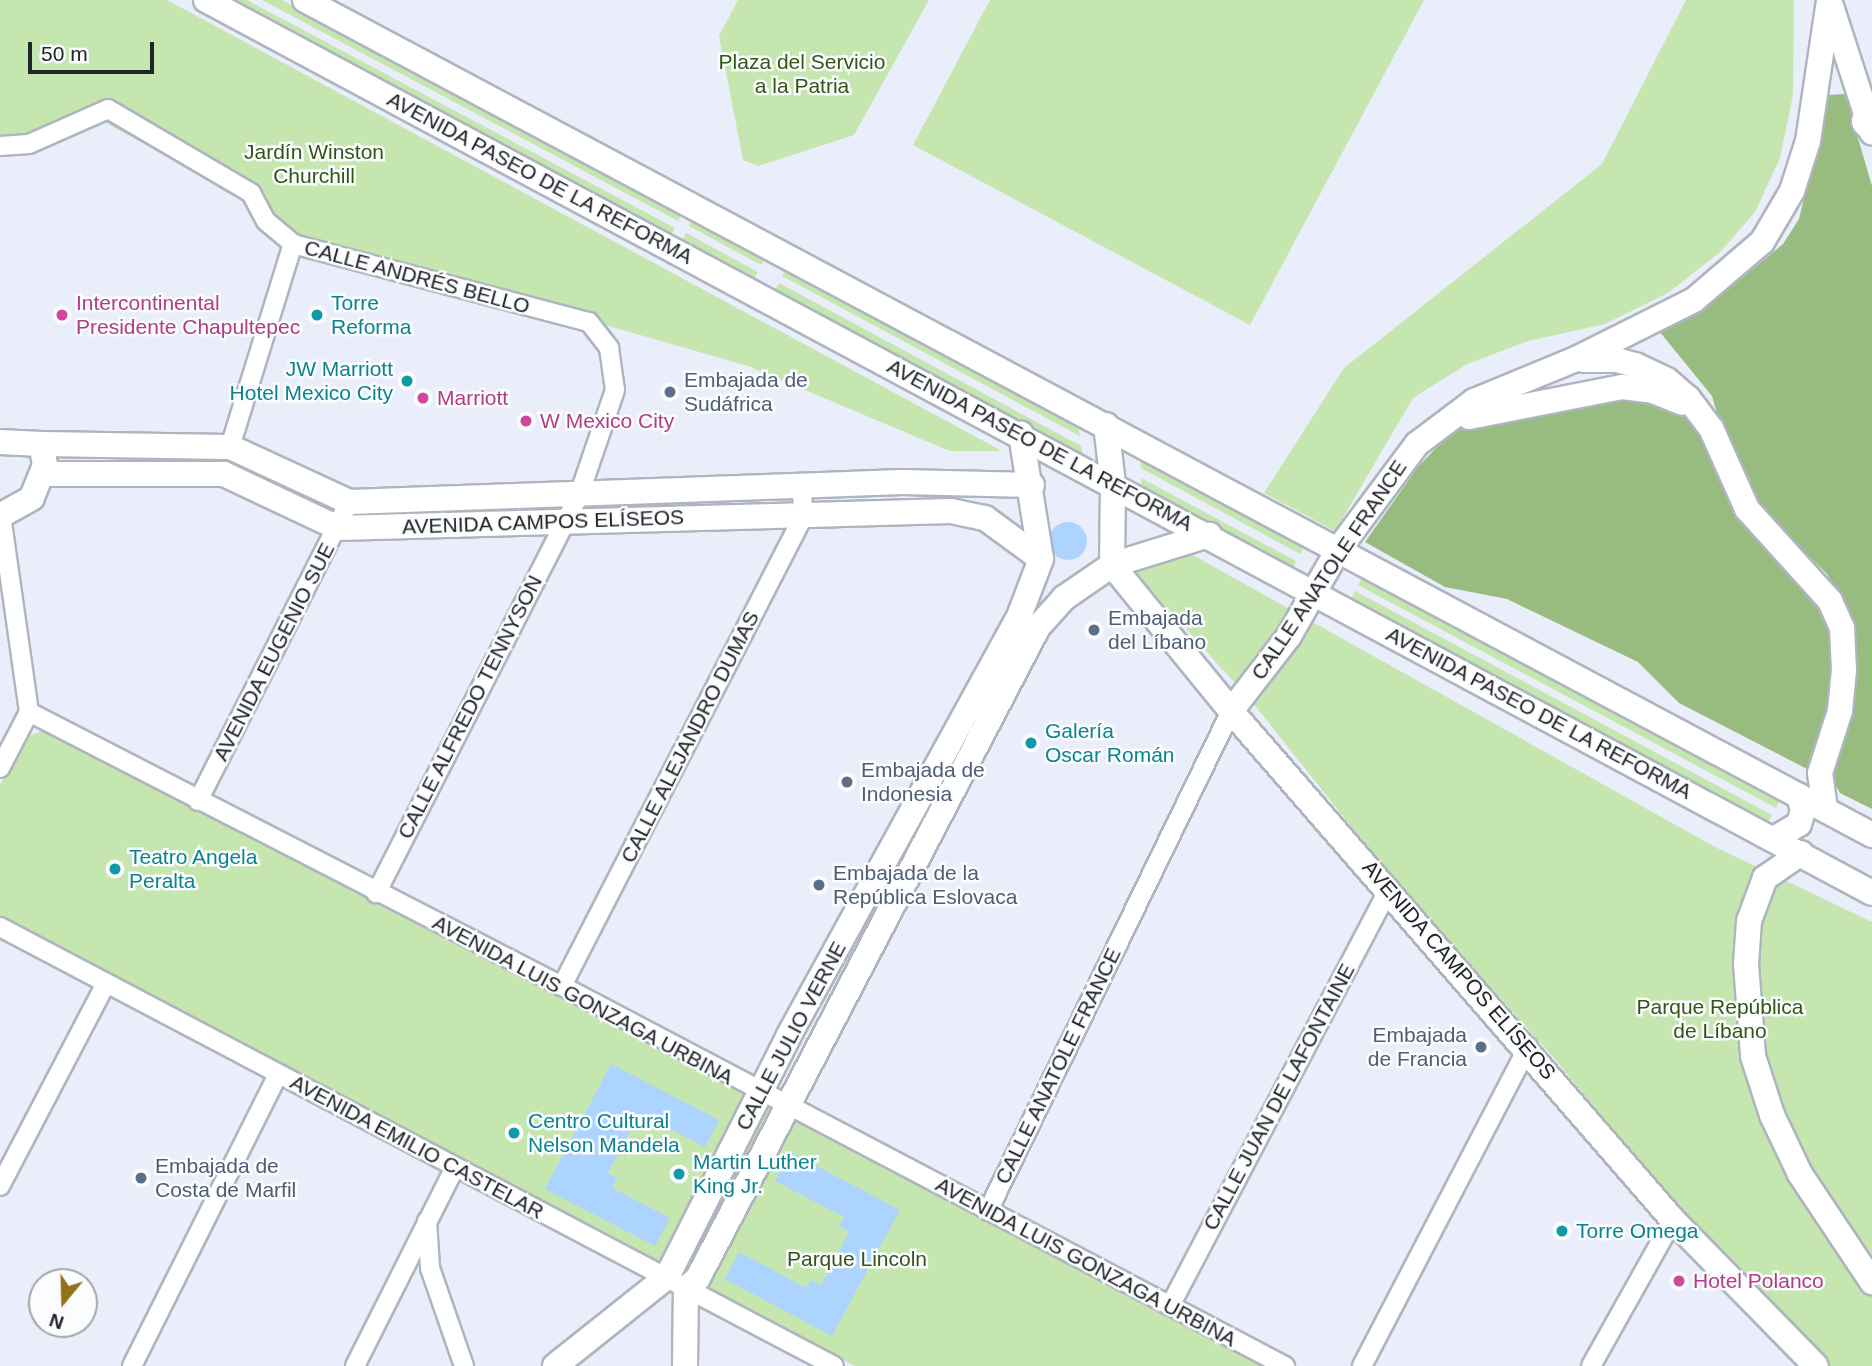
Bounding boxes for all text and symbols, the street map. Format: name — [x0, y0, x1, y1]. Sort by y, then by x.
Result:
scale bar — [32, 28, 158, 72]
text: 50 m — [41, 42, 88, 65]
park label: Plaza del Servicio a la Patria — [719, 49, 885, 99]
street label: AVENIDA PASEO DE LA REFORMA — [382, 86, 698, 270]
park label: Jardín Winston Churchill — [244, 139, 384, 189]
street label: CALLE ANDRÉS BELLO — [301, 235, 533, 319]
place label: Intercontinental Presidente Chapultepec — [76, 290, 300, 340]
place label: Torre Reforma — [331, 290, 412, 340]
marker: Intercontinental Presidente Chapultepec — [54, 307, 70, 323]
marker: Torre Reforma — [309, 307, 325, 323]
street label: AVENIDA PASEO DE LA REFORMA — [882, 353, 1198, 537]
place label: JW Marriott Hotel Mexico City — [230, 356, 393, 406]
place label: Embajada de Sudáfrica — [684, 367, 808, 417]
marker: JW Marriott Hotel Mexico City — [399, 373, 415, 389]
marker: Embajada de Sudáfrica — [662, 384, 678, 400]
place label: Marriott — [437, 385, 508, 411]
marker: Marriott — [415, 390, 431, 406]
place label: W Mexico City — [540, 408, 674, 434]
marker: W Mexico City — [518, 413, 534, 429]
street label: CALLE ANATOLE FRANCE — [1246, 455, 1412, 685]
street label: AVENIDA CAMPOS ELÍSEOS — [401, 504, 685, 540]
street label: AVENIDA EUGENIO SUE — [208, 538, 340, 766]
street label: CALLE ALFREDO TENNYSON — [392, 570, 548, 844]
place label: Embajada del Líbano — [1108, 605, 1206, 655]
street label: CALLE ALEJANDRO DUMAS — [615, 607, 765, 867]
street label: AVENIDA PASEO DE LA REFORMA — [1381, 621, 1697, 805]
marker: Embajada del Líbano — [1086, 622, 1102, 638]
place label: Galería Oscar Román — [1045, 718, 1175, 768]
marker: Galería Oscar Román — [1023, 735, 1039, 751]
place label: Embajada de Indonesia — [861, 757, 985, 807]
marker: Embajada de Indonesia — [839, 774, 855, 790]
place label: Teatro Angela Peralta — [129, 844, 259, 894]
street label: AVENIDA CAMPOS ELÍSEOS — [1357, 855, 1561, 1085]
place label: Embajada de la República Eslovaca — [833, 860, 1017, 910]
marker: Teatro Angela Peralta — [107, 861, 123, 877]
marker: Embajada de la República Eslovaca — [811, 877, 827, 893]
street label: AVENIDA LUIS GONZAGA URBINA — [427, 909, 739, 1091]
street label: CALLE JULIO VERNE — [731, 937, 851, 1135]
street label: CALLE ANATOLE FRANCE — [990, 943, 1126, 1189]
street label: CALLE JUAN DE LAFONTAINE — [1198, 959, 1360, 1235]
park label: Parque República de Líbano — [1637, 994, 1803, 1044]
place label: Embajada de Francia — [1368, 1022, 1467, 1072]
marker: Embajada de Francia — [1473, 1039, 1489, 1055]
street label: AVENIDA EMILIO CASTELAR — [286, 1069, 548, 1225]
place label: Centro Cultural Nelson Mandela — [528, 1108, 680, 1158]
marker: Centro Cultural Nelson Mandela — [506, 1125, 522, 1141]
place label: Martin Luther King Jr. — [693, 1149, 817, 1199]
place label: Embajada de Costa de Marfil — [155, 1153, 296, 1203]
marker: Martin Luther King Jr. — [671, 1166, 687, 1182]
marker: Embajada de Costa de Marfil — [133, 1170, 149, 1186]
street label: AVENIDA LUIS GONZAGA URBINA — [930, 1171, 1242, 1353]
place label: Torre Omega — [1576, 1218, 1699, 1244]
marker: Torre Omega — [1554, 1223, 1570, 1239]
park label: Parque Lincoln — [787, 1246, 927, 1272]
north arrow — [28, 1268, 98, 1338]
place label: Hotel Polanco — [1693, 1268, 1824, 1294]
marker: Hotel Polanco — [1671, 1273, 1687, 1289]
text: N — [47, 1309, 67, 1334]

